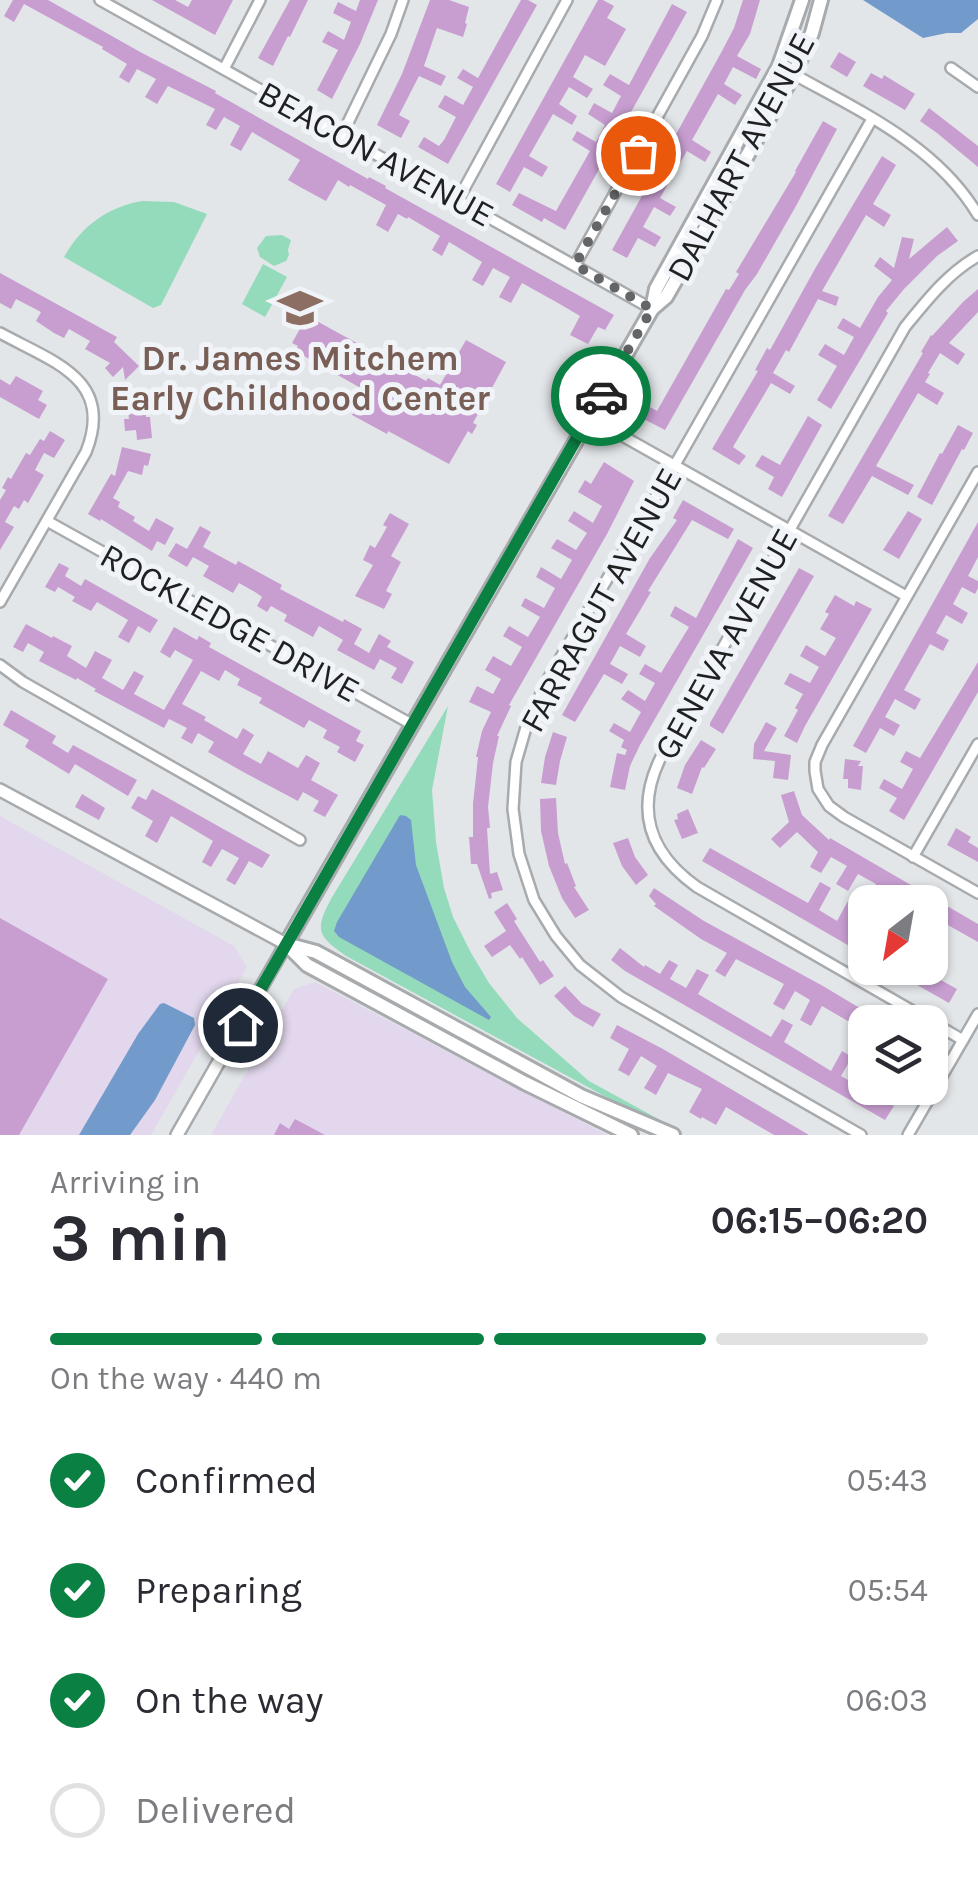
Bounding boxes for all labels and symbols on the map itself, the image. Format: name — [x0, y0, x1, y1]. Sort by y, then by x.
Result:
street label: DALHART AVENUE — [658, 26, 824, 288]
street label: BEACON AVENUE — [251, 72, 501, 236]
pin — [596, 111, 681, 196]
school or university icon: Dr. James Mitchem Early Childhood Center — [276, 284, 324, 332]
place label: Dr. James Mitchem Early Childhood Center — [110, 338, 490, 420]
courier — [551, 346, 651, 446]
street label: FARRAGUT AVENUE — [511, 461, 691, 739]
street label: GENEVA AVENUE — [646, 521, 806, 767]
street label: ROCKLEDGE DRIVE — [93, 535, 367, 711]
north arrow — [848, 885, 948, 985]
pin — [198, 983, 283, 1068]

